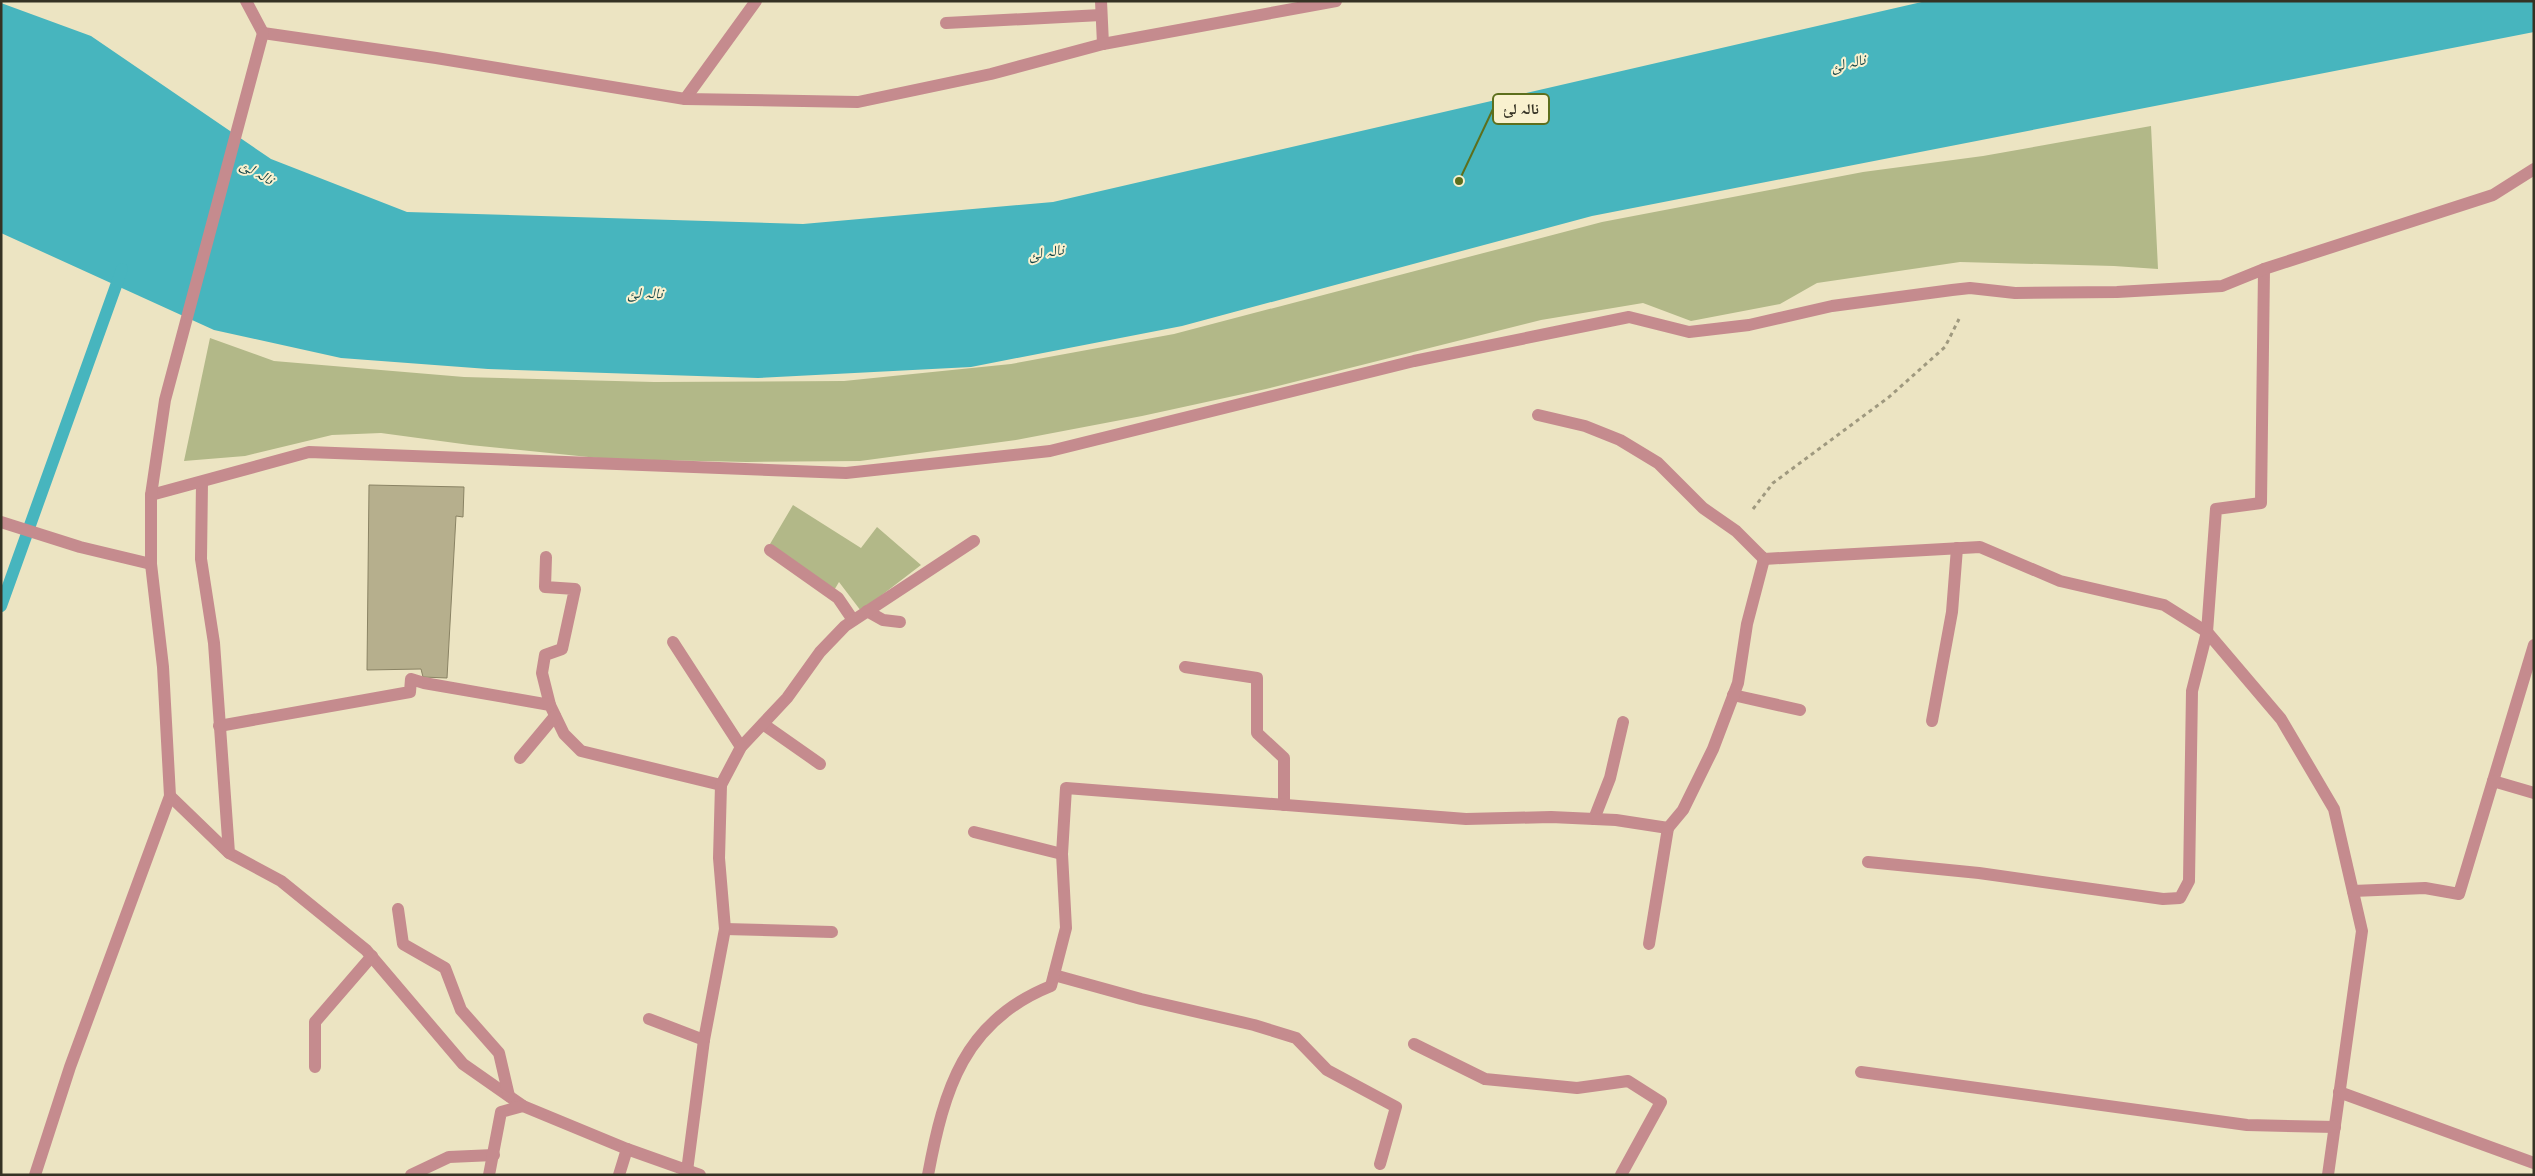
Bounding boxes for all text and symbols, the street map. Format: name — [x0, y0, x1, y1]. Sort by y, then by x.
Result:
water label: نالہ لئ — [1829, 50, 1870, 76]
callout: نالہ لئ — [1493, 94, 1549, 124]
text: نالہ لئ — [1503, 100, 1539, 118]
water label: نالہ لئ — [237, 155, 279, 190]
water label: نالہ لئ — [1027, 240, 1068, 264]
water label: نالہ لئ — [627, 284, 666, 302]

